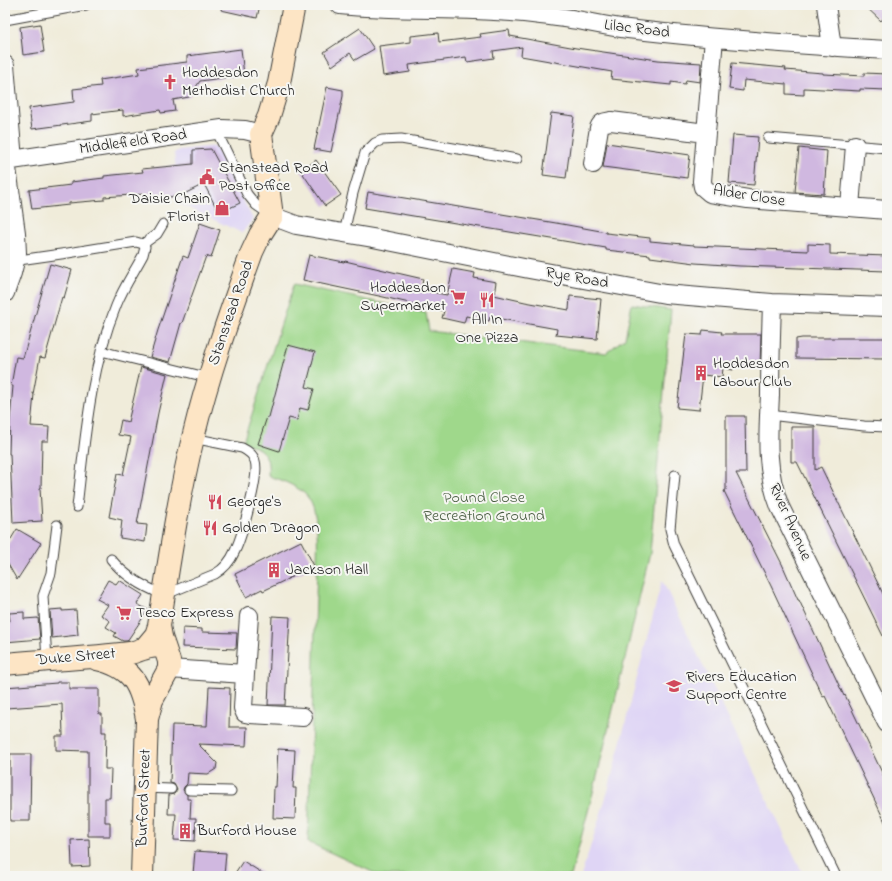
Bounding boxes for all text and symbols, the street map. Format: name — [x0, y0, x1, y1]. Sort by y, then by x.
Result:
street label: Lilac Road — [603, 13, 671, 45]
place label: Hoddesdon Methodist Church — [182, 61, 295, 103]
church icon: Hoddesdon Methodist Church — [161, 73, 179, 91]
street label: Middlefield Road — [78, 123, 188, 161]
place label: Stanstead Road Post Office — [219, 156, 328, 198]
public building icon: Stanstead Road Post Office — [198, 168, 216, 186]
street label: Alder Close — [711, 178, 788, 214]
place label: Daisie Chain Florist — [128, 187, 211, 229]
shop icon: Daisie Chain Florist — [213, 199, 231, 217]
street label: Stanstead Road — [202, 257, 260, 369]
street label: Rye Road — [544, 261, 610, 295]
place label: Hoddesdon Supermarket — [360, 276, 447, 318]
supermarket icon: Hoddesdon Supermarket — [449, 288, 467, 306]
restaurant icon: All In One Pizza — [478, 291, 496, 309]
place label: All In One Pizza — [456, 308, 518, 350]
place label: Hoddesdon Labour Club — [713, 352, 792, 394]
building icon: Hoddesdon Labour Club — [692, 364, 710, 382]
street label: River Avenue — [762, 479, 818, 565]
park label: Pound Close Recreation Ground — [423, 486, 545, 528]
place label: George's — [227, 490, 282, 514]
restaurant icon: George's — [206, 493, 224, 511]
place label: Golden Dragon — [222, 516, 319, 540]
restaurant icon: Golden Dragon — [201, 519, 219, 537]
place label: Jackson Hall — [286, 558, 369, 582]
building icon: Jackson Hall — [265, 561, 283, 579]
place label: Tesco Express — [136, 601, 234, 625]
supermarket icon: Tesco Express — [115, 604, 133, 622]
street label: Duke Street — [34, 642, 117, 672]
place label: Rivers Education Support Centre — [686, 665, 797, 707]
school or university icon: Rivers Education Support Centre — [665, 677, 683, 695]
street label: Burford Street — [130, 748, 158, 848]
place label: Burford House — [196, 819, 297, 843]
building icon: Burford House — [176, 822, 194, 840]

